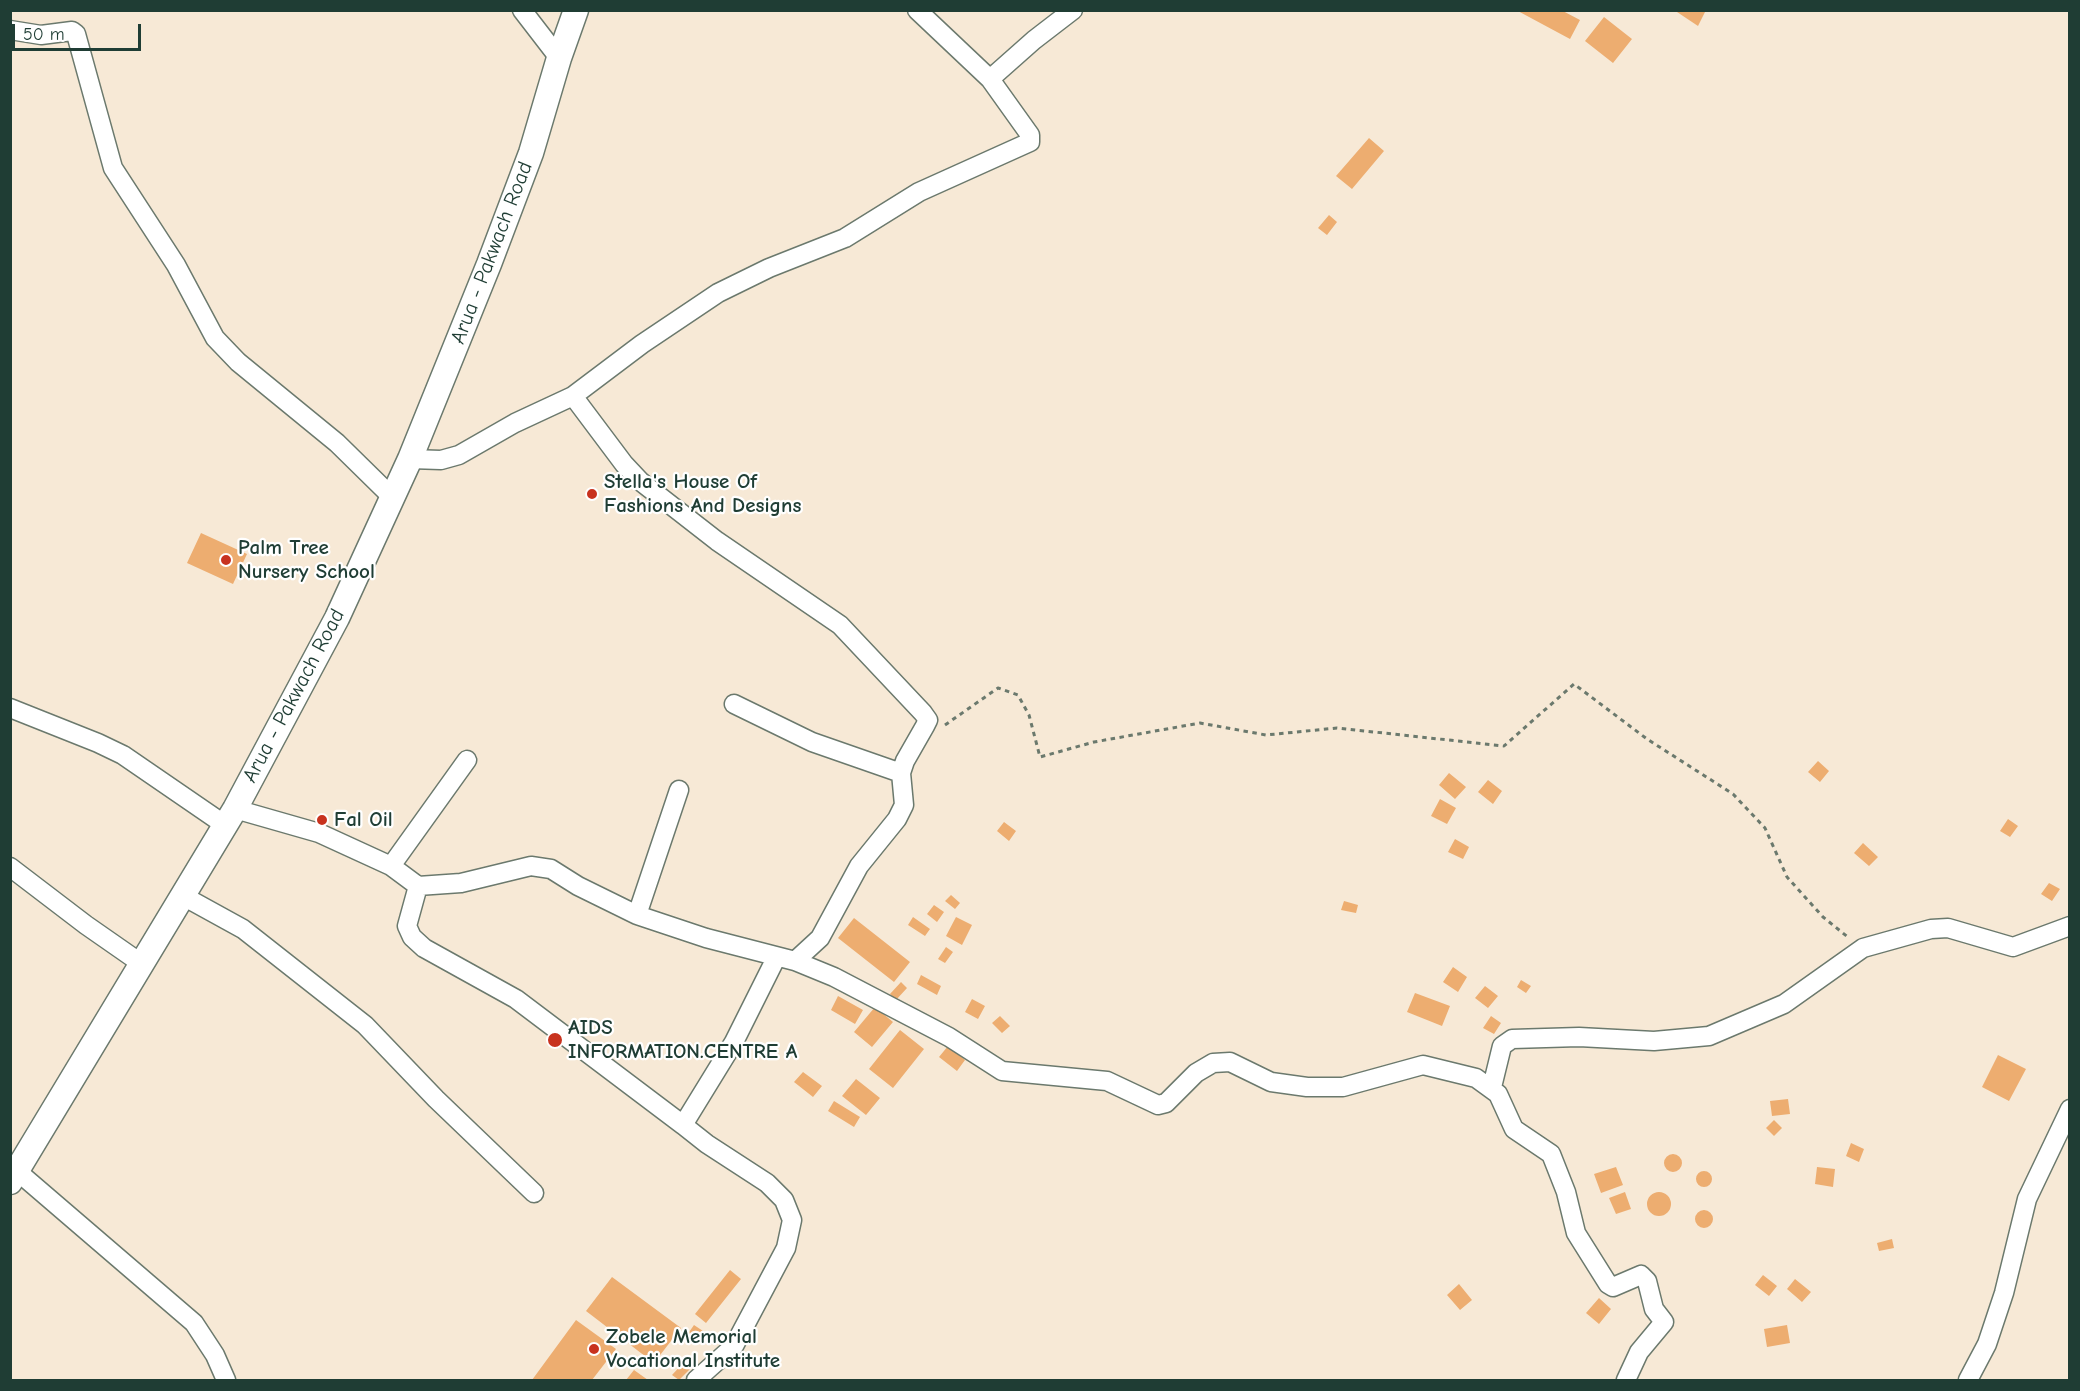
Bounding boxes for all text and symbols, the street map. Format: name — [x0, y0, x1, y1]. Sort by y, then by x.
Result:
scale bar — [15, 12, 144, 50]
text: 50 m — [23, 24, 65, 45]
street label: Arua - Pakwach Road — [446, 158, 538, 348]
place label: Stella's House Of Fashions And Designs — [604, 469, 801, 519]
marker: Stella's House Of Fashions And Designs — [585, 487, 599, 501]
place label: Palm Tree Nursery School — [238, 535, 375, 585]
marker: Palm Tree Nursery School — [219, 553, 233, 567]
street label: Arua - Pakwach Road — [238, 605, 350, 787]
place label: Fal Oil — [334, 807, 393, 833]
marker: Fal Oil — [315, 813, 329, 827]
place label: AIDS INFORMATION.CENTRE A — [568, 1015, 797, 1065]
marker: AIDS INFORMATION.CENTRE A — [546, 1031, 564, 1049]
place label: Zobele Memorial Vocational Institute — [606, 1324, 780, 1374]
marker: Zobele Memorial Vocational Institute — [587, 1342, 601, 1356]

